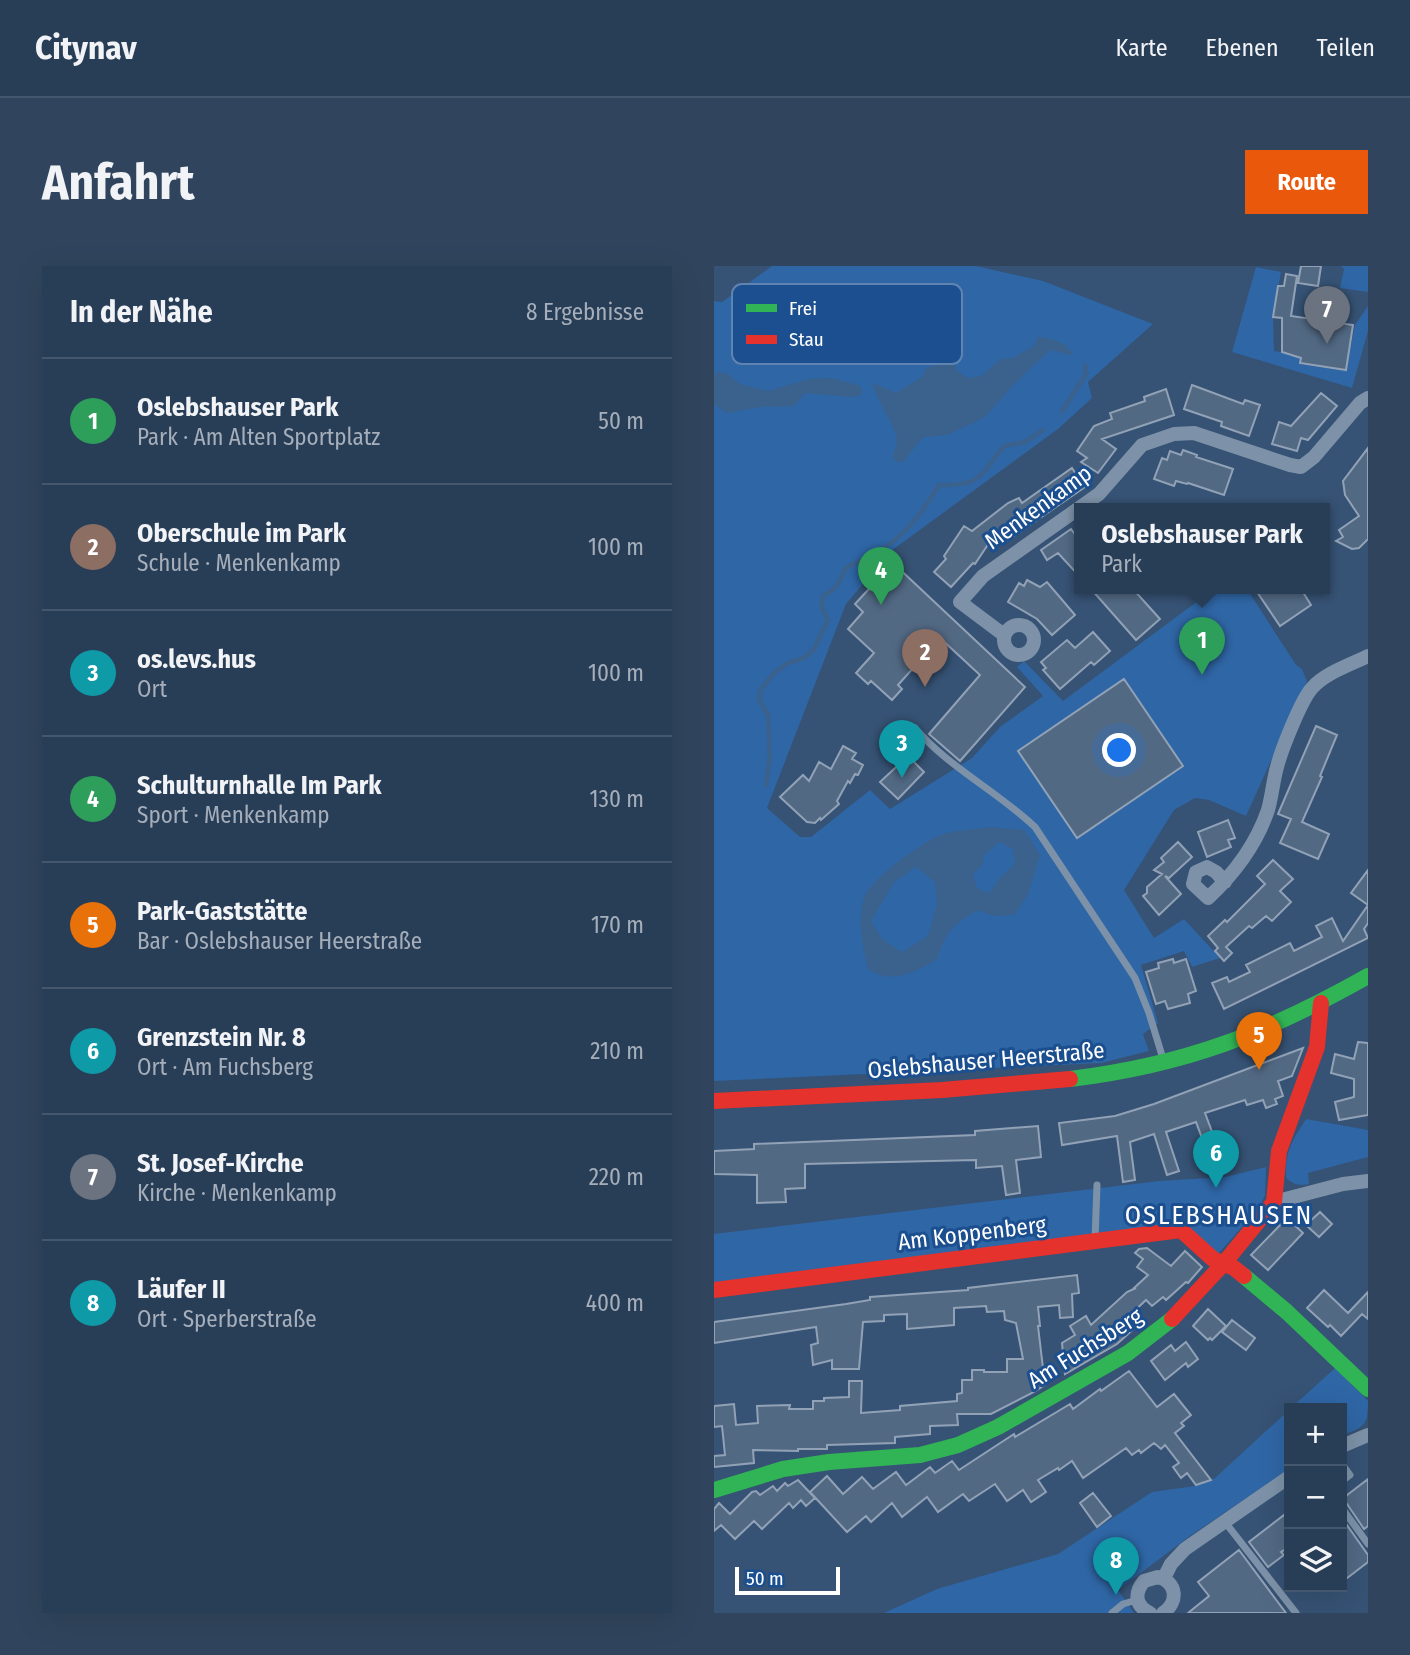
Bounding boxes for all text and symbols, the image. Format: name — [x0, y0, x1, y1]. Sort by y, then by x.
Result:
text: Citynav — [35, 28, 137, 68]
text: Karte — [1116, 34, 1168, 62]
text: Ebenen — [1206, 34, 1279, 62]
text: Teilen — [1317, 34, 1375, 62]
button: Route — [1245, 150, 1368, 214]
text: Anfahrt — [42, 153, 195, 212]
legend — [732, 284, 962, 364]
pin: 7 — [1304, 286, 1350, 344]
text: In der Nähe — [70, 294, 213, 330]
text: Frei — [789, 297, 817, 320]
text: 8 Ergebnisse — [526, 298, 644, 326]
text: Stau — [789, 328, 824, 351]
text: Oslebshauser Park — [137, 392, 339, 423]
text: 1 — [88, 407, 98, 435]
text: 50 m — [598, 407, 644, 435]
text: Park · Am Alten Sportplatz — [137, 423, 380, 451]
street label: Menkenkamp — [979, 459, 1097, 555]
popup — [1074, 503, 1330, 594]
text: Oberschule im Park — [137, 518, 346, 549]
text: Oslebshauser Park — [1101, 519, 1303, 550]
text: 2 — [88, 533, 98, 561]
text: 100 m — [588, 533, 644, 561]
pin: 4 — [858, 547, 904, 605]
text: Schule · Menkenkamp — [137, 549, 341, 577]
text: Park — [1101, 550, 1142, 578]
pin: 1 — [1179, 617, 1225, 675]
pin: 2 — [902, 629, 948, 687]
text: os.levs.hus — [137, 644, 256, 675]
text: 3 — [88, 659, 98, 687]
text: 100 m — [588, 659, 644, 687]
text: Ort — [137, 675, 167, 703]
pin: 3 — [879, 720, 925, 778]
your location — [1102, 733, 1136, 767]
text: Schulturnhalle Im Park — [137, 770, 382, 801]
text: 4 — [87, 785, 99, 813]
text: 130 m — [590, 785, 644, 813]
text: Sport · Menkenkamp — [137, 801, 329, 829]
text: Park-Gaststätte — [137, 896, 307, 927]
text: 5 — [87, 911, 99, 939]
text: 170 m — [591, 911, 644, 939]
text: Bar · Oslebshauser Heerstraße — [137, 927, 422, 955]
pin: 5 — [1236, 1012, 1282, 1070]
text: Grenzstein Nr. 8 — [137, 1022, 306, 1053]
street label: Oslebshauser Heerstraße — [866, 1036, 1106, 1084]
text: 6 — [87, 1037, 99, 1065]
text: 210 m — [590, 1037, 644, 1065]
text: Ort · Am Fuchsberg — [137, 1053, 313, 1081]
pin: 6 — [1193, 1130, 1239, 1188]
text: St. Josef-Kirche — [137, 1148, 304, 1179]
text: 7 — [88, 1163, 98, 1191]
text: 220 m — [589, 1163, 644, 1191]
text: Kirche · Menkenkamp — [137, 1179, 337, 1207]
district label: OSLEBSHAUSEN — [1125, 1200, 1313, 1231]
street label: Am Koppenberg — [896, 1210, 1048, 1256]
text: Läufer II — [137, 1274, 226, 1305]
text: 8 — [87, 1289, 99, 1317]
text: 400 m — [586, 1289, 644, 1317]
street label: Am Fuchsberg — [1022, 1301, 1148, 1394]
text: Ort · Sperberstraße — [137, 1305, 317, 1333]
map controls — [1284, 1403, 1347, 1592]
button: + — [1284, 1403, 1347, 1466]
button: − — [1284, 1466, 1347, 1529]
button: layers — [1284, 1529, 1347, 1592]
pin: 8 — [1093, 1537, 1139, 1595]
scale bar — [735, 1564, 840, 1596]
text: 50 m — [746, 1567, 784, 1590]

